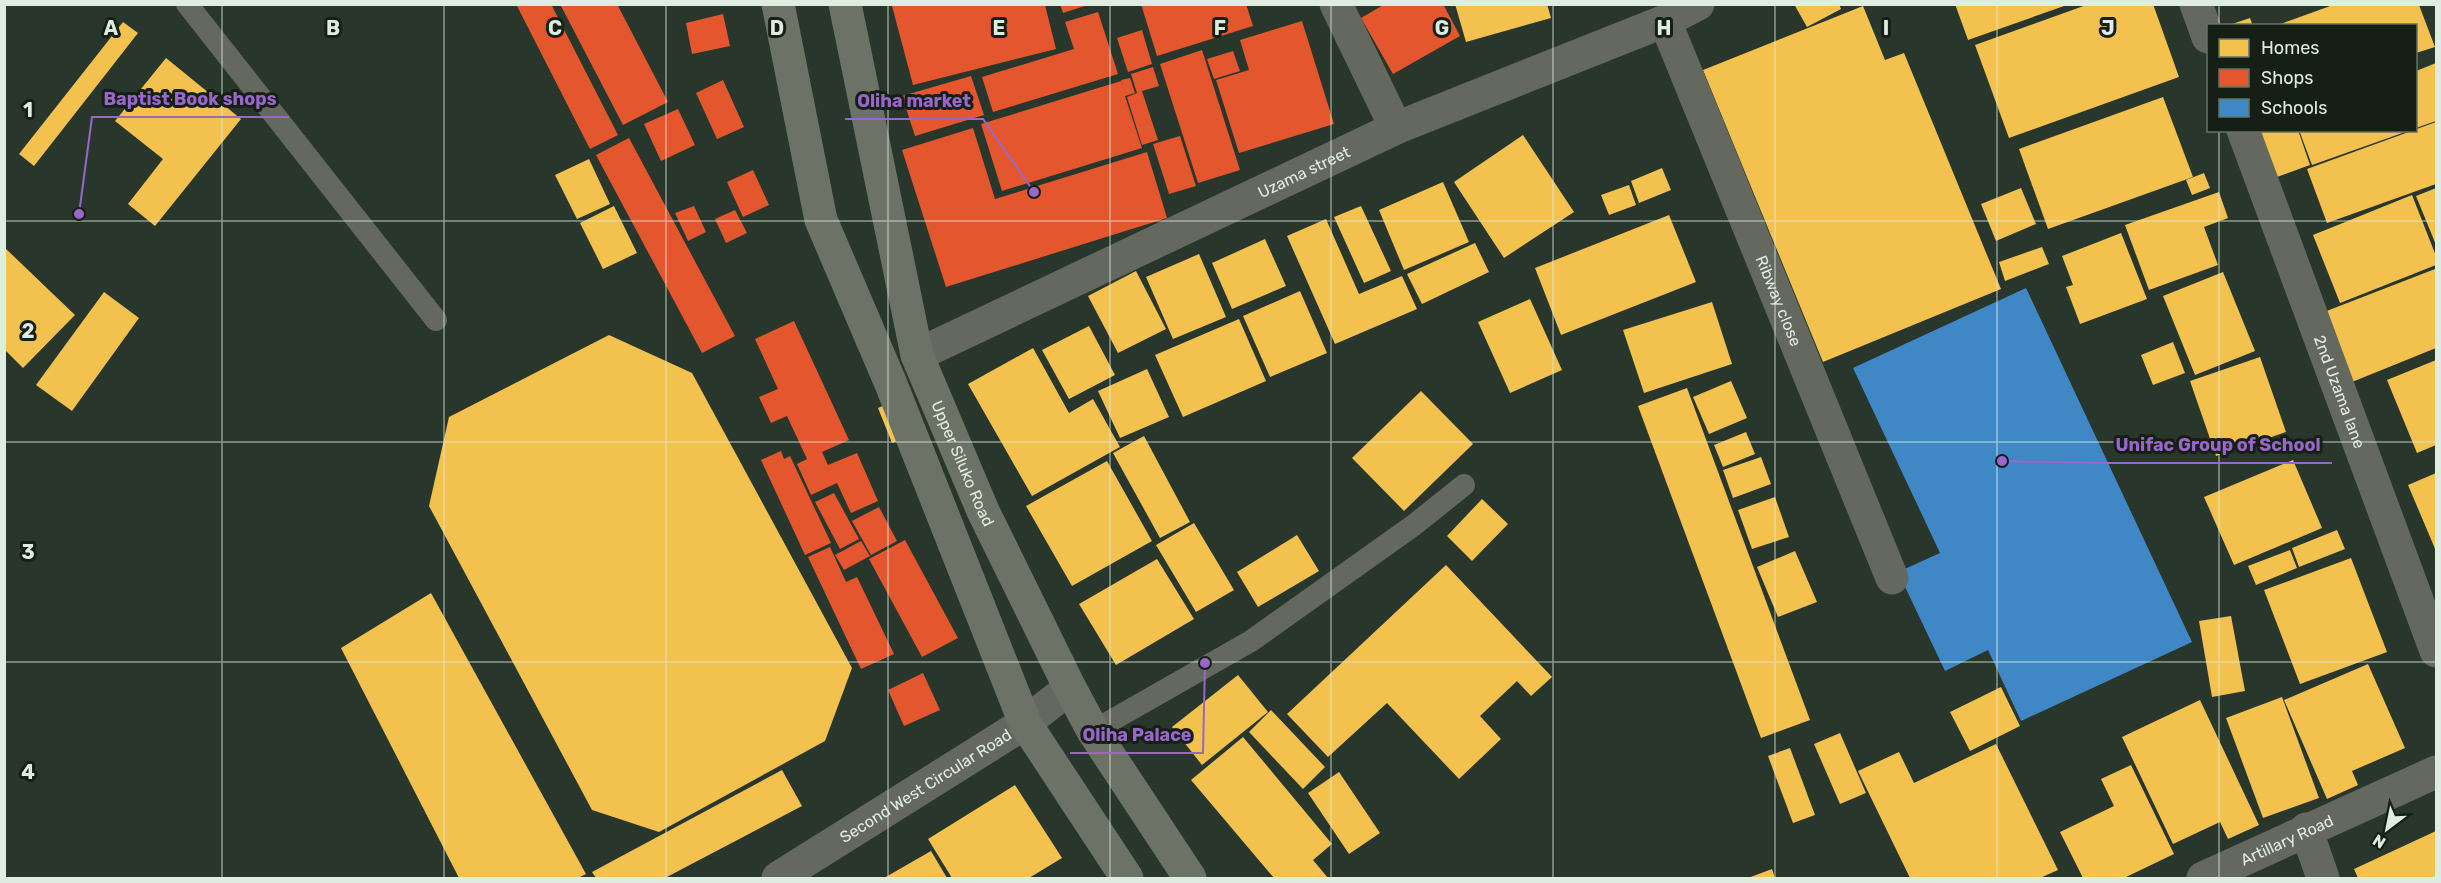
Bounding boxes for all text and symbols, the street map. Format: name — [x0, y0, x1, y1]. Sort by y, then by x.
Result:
text: A — [104, 16, 119, 40]
text: B — [326, 16, 340, 40]
text: C — [548, 16, 562, 40]
text: D — [770, 16, 784, 40]
text: E — [993, 16, 1005, 40]
text: F — [1214, 16, 1226, 40]
text: G — [1435, 16, 1449, 40]
text: H — [1657, 16, 1671, 40]
text: I — [1883, 16, 1889, 40]
text: J — [2101, 16, 2115, 40]
legend — [2207, 24, 2417, 132]
text: Homes — [2261, 37, 2319, 59]
text: Shops — [2261, 67, 2313, 89]
callout: Baptist Book shops — [92, 81, 289, 117]
callout: Oliha market — [845, 83, 983, 119]
text: Baptist Book shops — [103, 88, 277, 110]
text: Oliha market — [857, 90, 971, 112]
text: Schools — [2261, 97, 2327, 119]
text: 1 — [23, 98, 33, 122]
street label: Uzama street — [1255, 142, 1353, 202]
street label: Ribway close — [1752, 253, 1805, 349]
text: 2 — [22, 319, 35, 343]
street label: 2nd Uzama lane — [2310, 333, 2369, 451]
street label: Upper Siluko Road — [927, 398, 998, 530]
callout: Unifac Group of School — [2103, 427, 2332, 463]
text: Unifac Group of School — [2115, 434, 2321, 456]
text: 3 — [21, 540, 35, 564]
callout: Oliha Palace — [1070, 717, 1203, 753]
text: Oliha Palace — [1083, 724, 1192, 746]
street label: Second West Circular Road — [836, 725, 1015, 847]
text: 4 — [21, 760, 35, 784]
north arrow — [2357, 799, 2417, 859]
street label: Artillary Road — [2238, 811, 2336, 870]
text: N — [2369, 830, 2389, 852]

